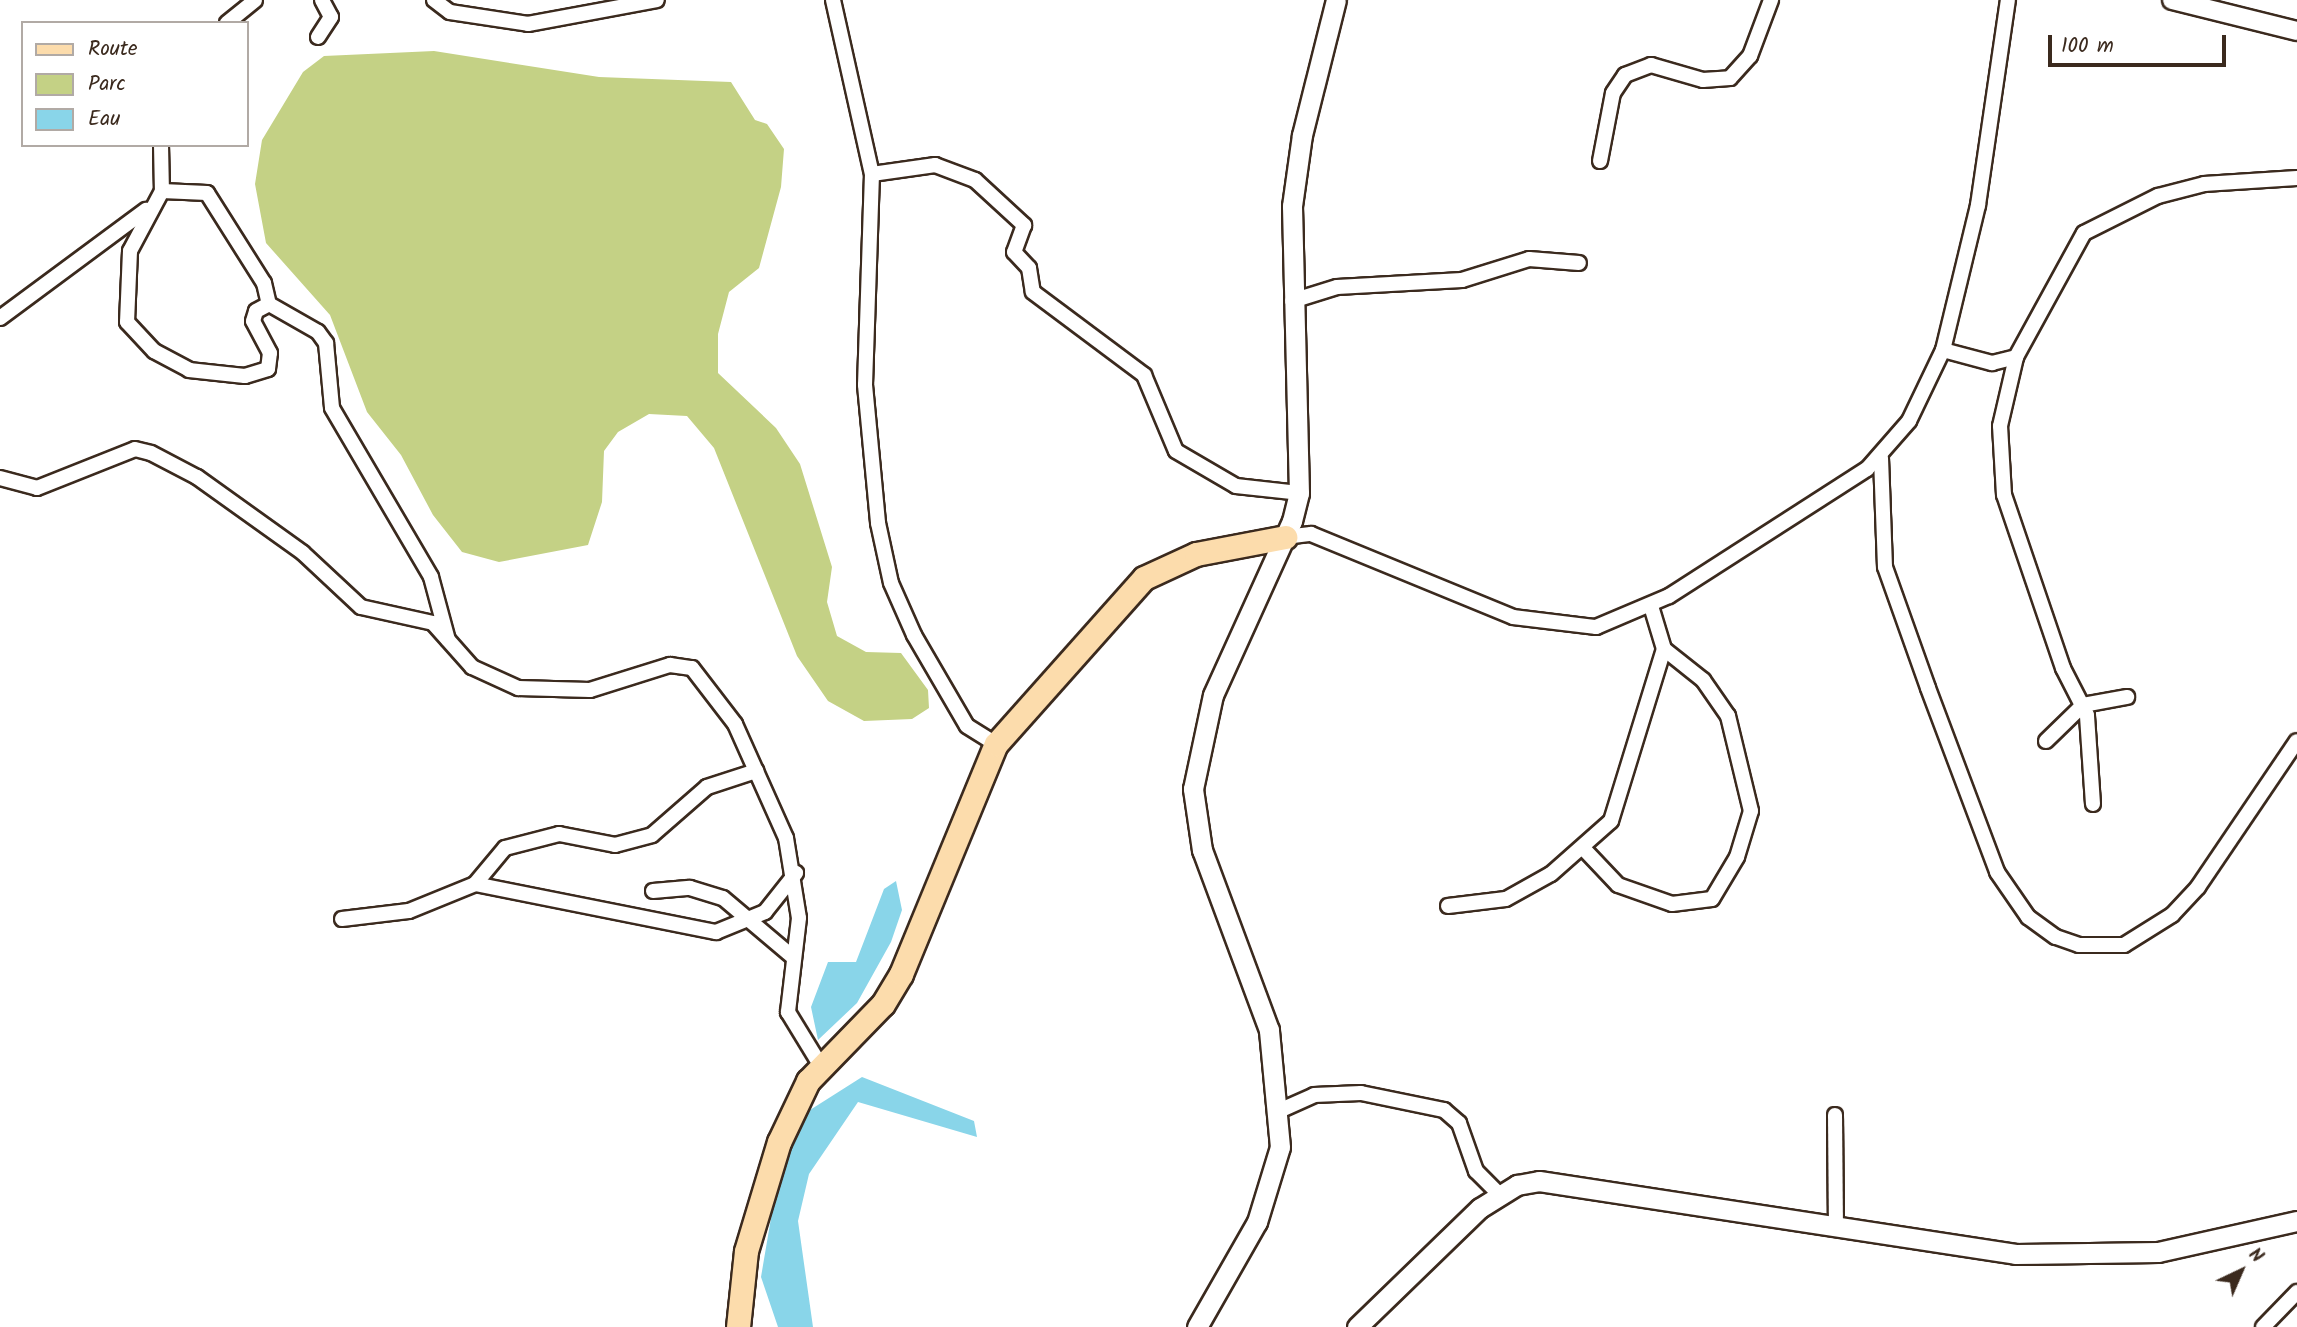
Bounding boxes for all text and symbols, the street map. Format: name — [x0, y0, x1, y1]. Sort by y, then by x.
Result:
legend — [21, 21, 248, 147]
scale bar — [2052, 21, 2230, 65]
text: 100 m — [2061, 30, 2114, 63]
text: Route — [88, 33, 137, 66]
text: Parc — [88, 68, 126, 101]
text: Eau — [88, 103, 120, 136]
north arrow — [2206, 1236, 2276, 1306]
text: N — [2241, 1241, 2270, 1271]

